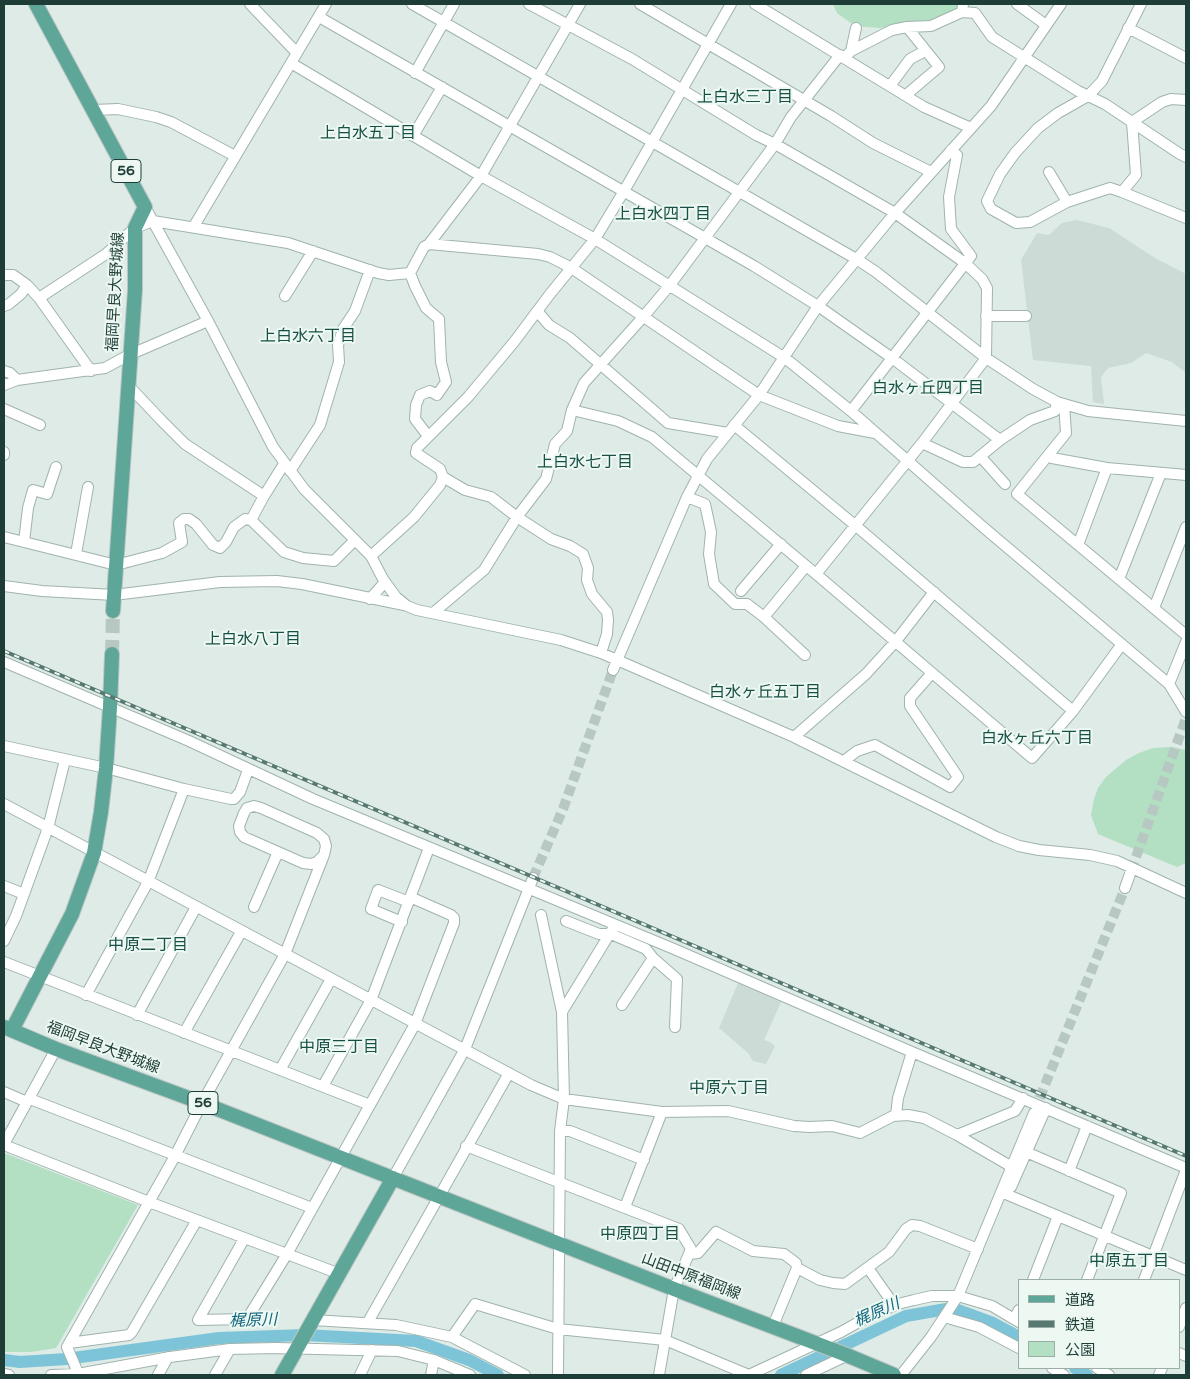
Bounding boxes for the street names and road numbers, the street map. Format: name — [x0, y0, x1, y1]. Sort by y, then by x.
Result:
road number: 56 — [111, 160, 141, 182]
street label: 福岡早良大野城線 — [104, 232, 128, 352]
street label: 福岡早良大野城線 — [44, 1018, 162, 1078]
road number: 56 — [188, 1092, 218, 1114]
street label: 山田中原福岡線 — [639, 1250, 743, 1304]

